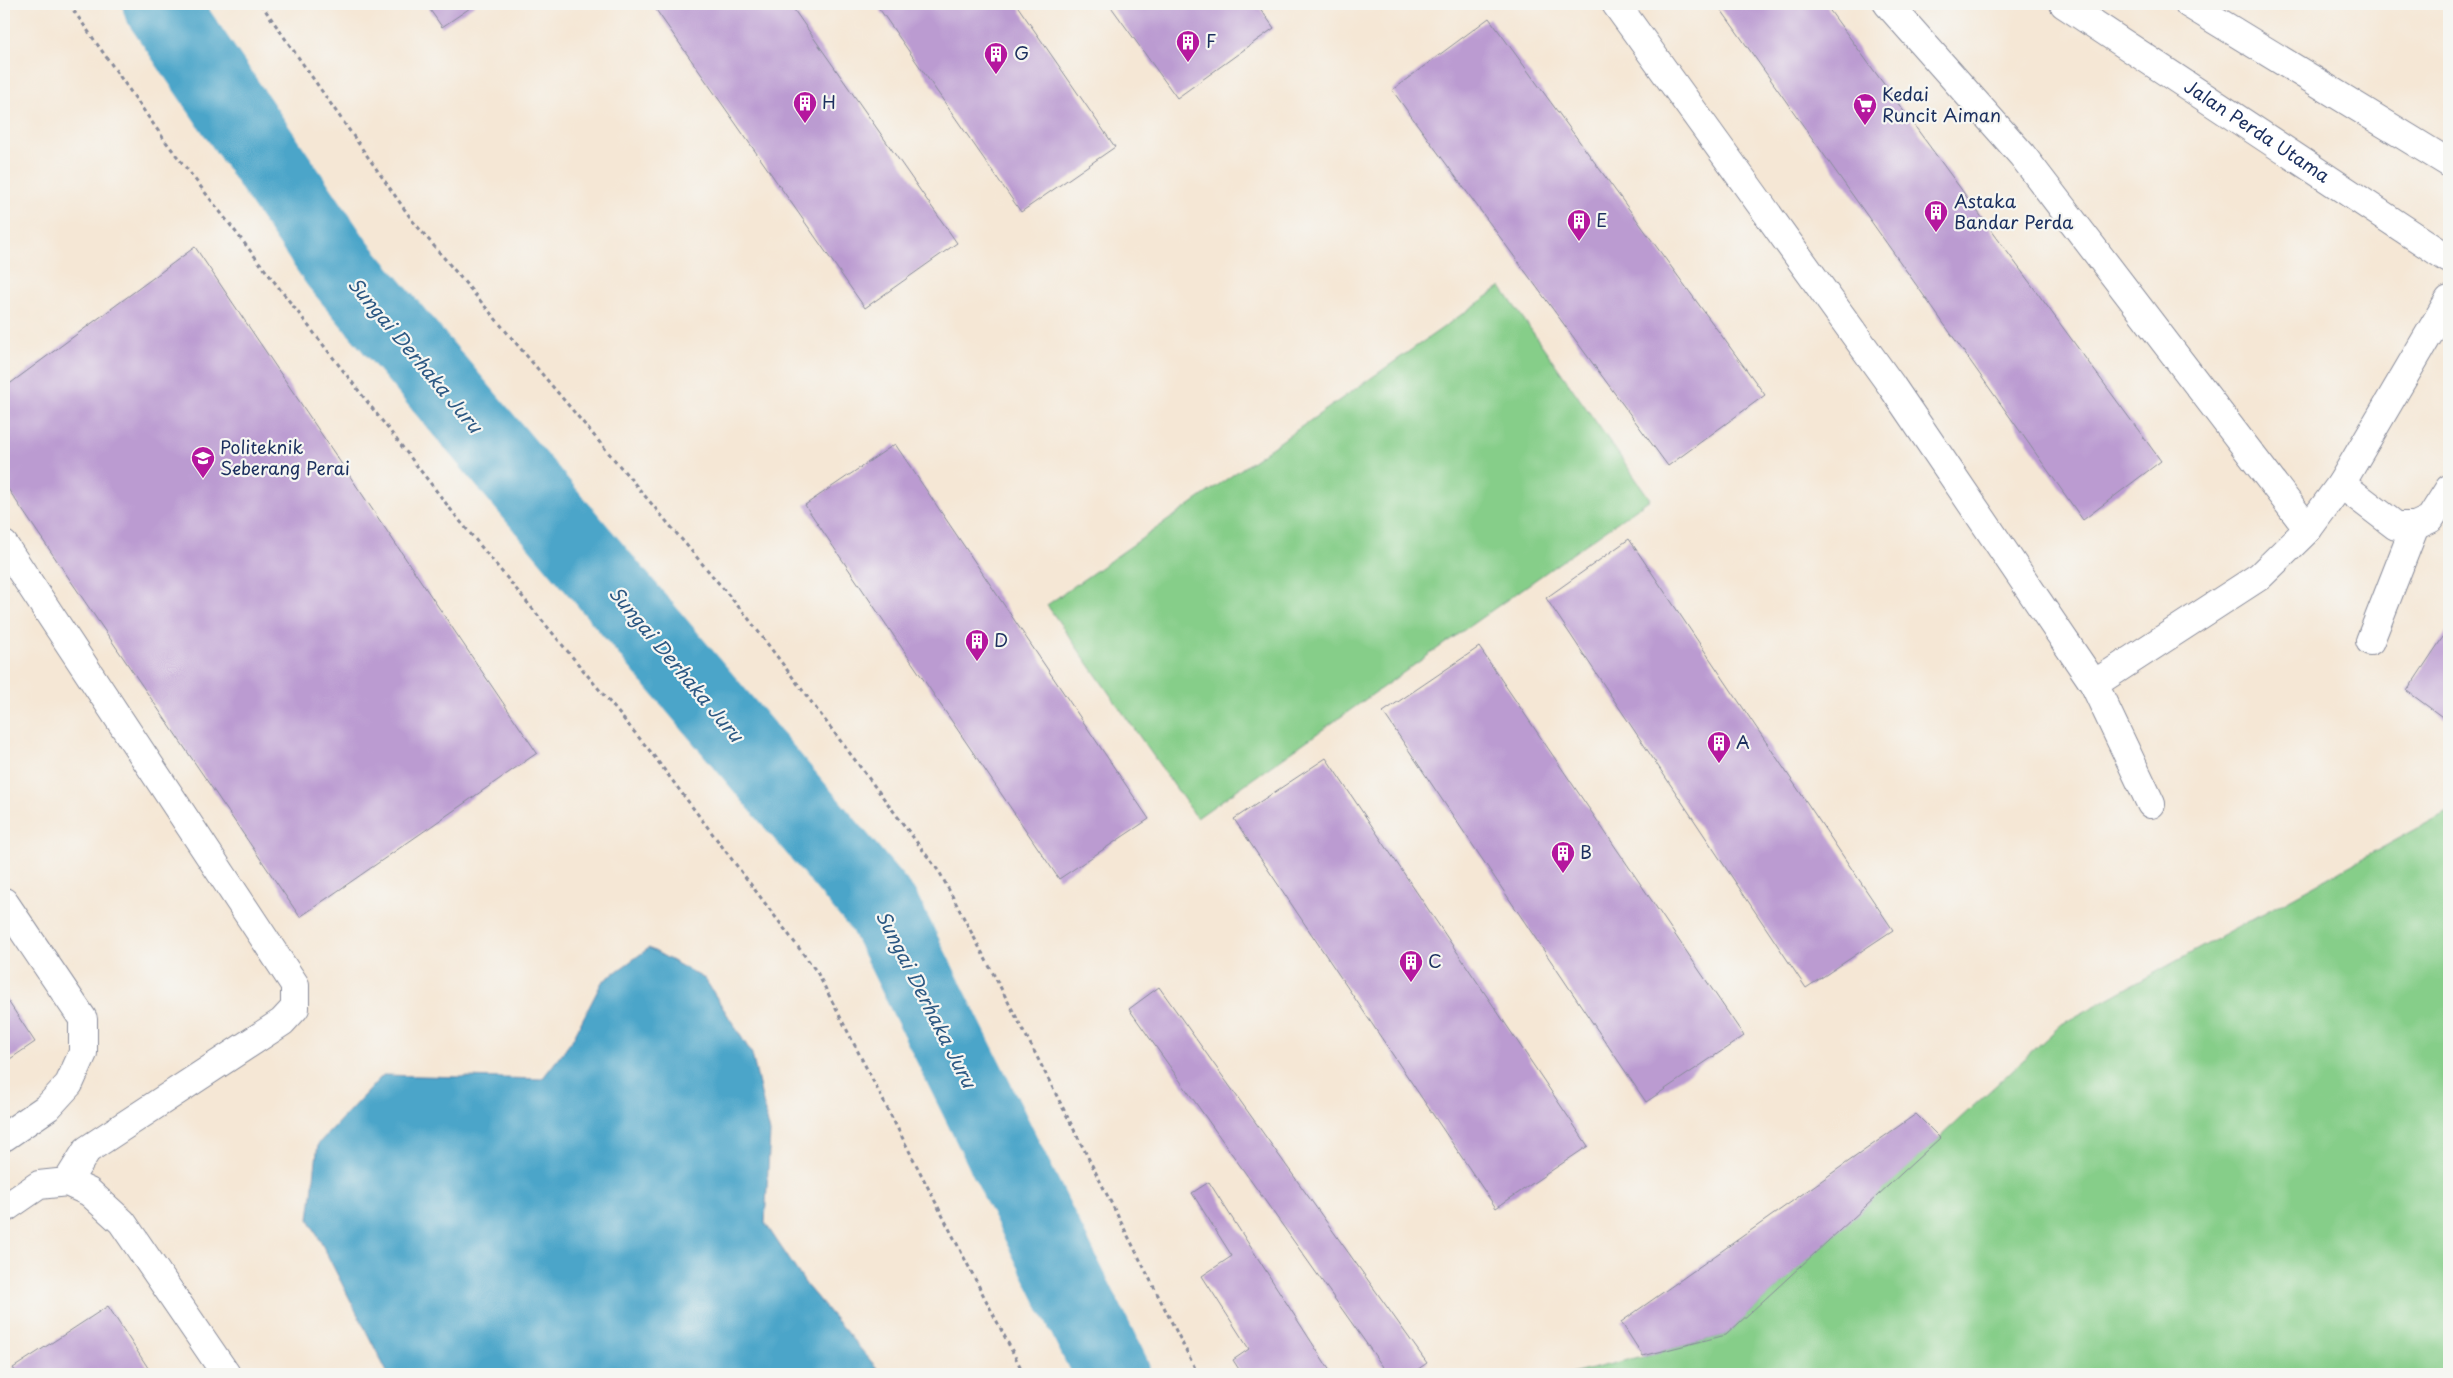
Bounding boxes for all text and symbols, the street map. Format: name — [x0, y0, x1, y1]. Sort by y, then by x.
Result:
place label: F — [1206, 27, 1216, 54]
building icon: F — [1175, 29, 1201, 63]
place label: G — [1014, 39, 1029, 66]
building icon: G — [983, 41, 1009, 75]
street label: Jalan Perda Utama — [2179, 72, 2336, 189]
place label: Kedai Runcit Aiman — [1882, 80, 2001, 128]
place label: H — [822, 88, 836, 115]
building icon: H — [792, 90, 818, 124]
supermarket icon: Kedai Runcit Aiman — [1852, 92, 1878, 126]
place label: Astaka Bandar Perda — [1954, 187, 2074, 235]
building icon: Astaka Bandar Perda — [1923, 199, 1949, 233]
place label: E — [1596, 206, 1607, 233]
building icon: E — [1566, 208, 1592, 242]
water label: Sungai Derhaka Juru — [342, 270, 490, 440]
place label: Politeknik Seberang Perai — [220, 433, 350, 481]
school or university icon: Politeknik Seberang Perai — [190, 445, 216, 479]
water label: Sungai Derhaka Juru — [603, 579, 751, 749]
place label: D — [994, 626, 1008, 653]
building icon: D — [964, 628, 990, 662]
place label: A — [1736, 728, 1750, 755]
building icon: A — [1706, 730, 1732, 764]
place label: B — [1580, 838, 1592, 865]
building icon: B — [1550, 840, 1576, 874]
water label: Sungai Derhaka Juru — [870, 905, 985, 1094]
place label: C — [1428, 947, 1442, 974]
building icon: C — [1398, 949, 1424, 983]

